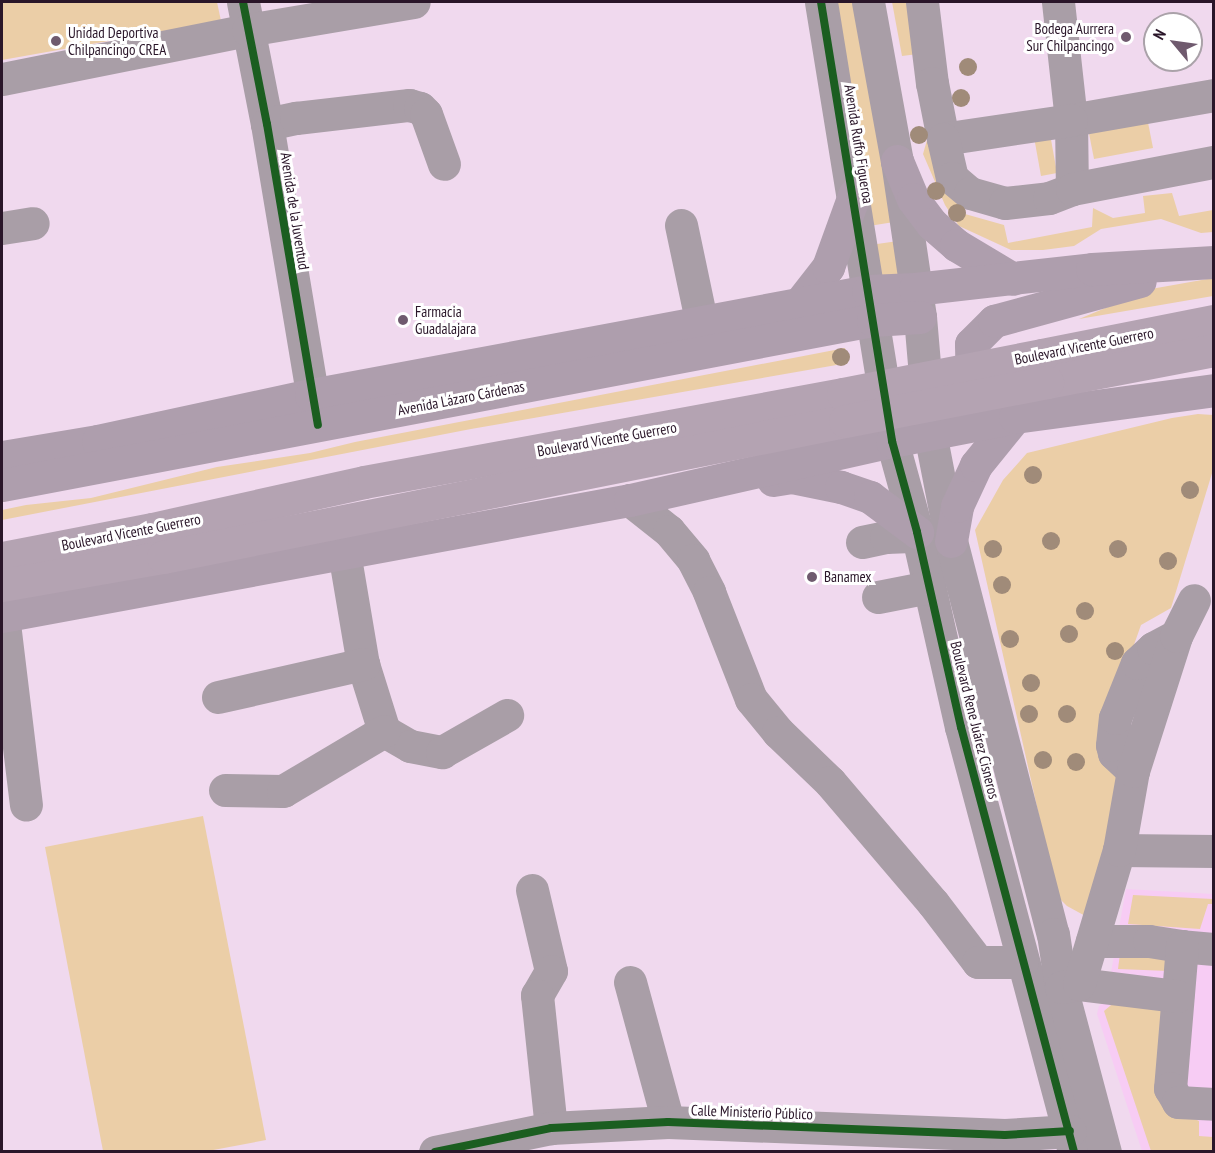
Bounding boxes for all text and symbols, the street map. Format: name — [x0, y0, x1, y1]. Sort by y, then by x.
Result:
north arrow — [1143, 12, 1203, 72]
place label: Bodega Aurrera Sur Chilpancingo — [1026, 19, 1114, 54]
place label: Unidad Deportiva Chilpancingo CREA — [68, 23, 166, 58]
text: N — [1148, 26, 1170, 43]
marker: Bodega Aurrera Sur Chilpancingo — [1119, 30, 1133, 44]
marker: Unidad Deportiva Chilpancingo CREA — [49, 34, 63, 48]
street label: Avenida Ruffo Figueroa — [841, 83, 877, 205]
street label: Avenida de la Juventud — [277, 151, 313, 271]
place label: Farmacia Guadalajara — [415, 302, 476, 337]
marker: Farmacia Guadalajara — [396, 313, 410, 327]
street label: Boulevard Vicente Guerrero — [1013, 324, 1155, 368]
street label: Avenida Lázaro Cárdenas — [396, 377, 526, 419]
street label: Boulevard Vicente Guerrero — [536, 418, 678, 460]
street label: Boulevard Vicente Guerrero — [60, 510, 202, 554]
place label: Banamex — [824, 568, 872, 586]
marker: Banamex — [805, 570, 819, 584]
street label: Boulevard Rene Juárez Cisneros — [947, 639, 1003, 801]
street label: Calle Ministerio Público — [691, 1101, 813, 1123]

